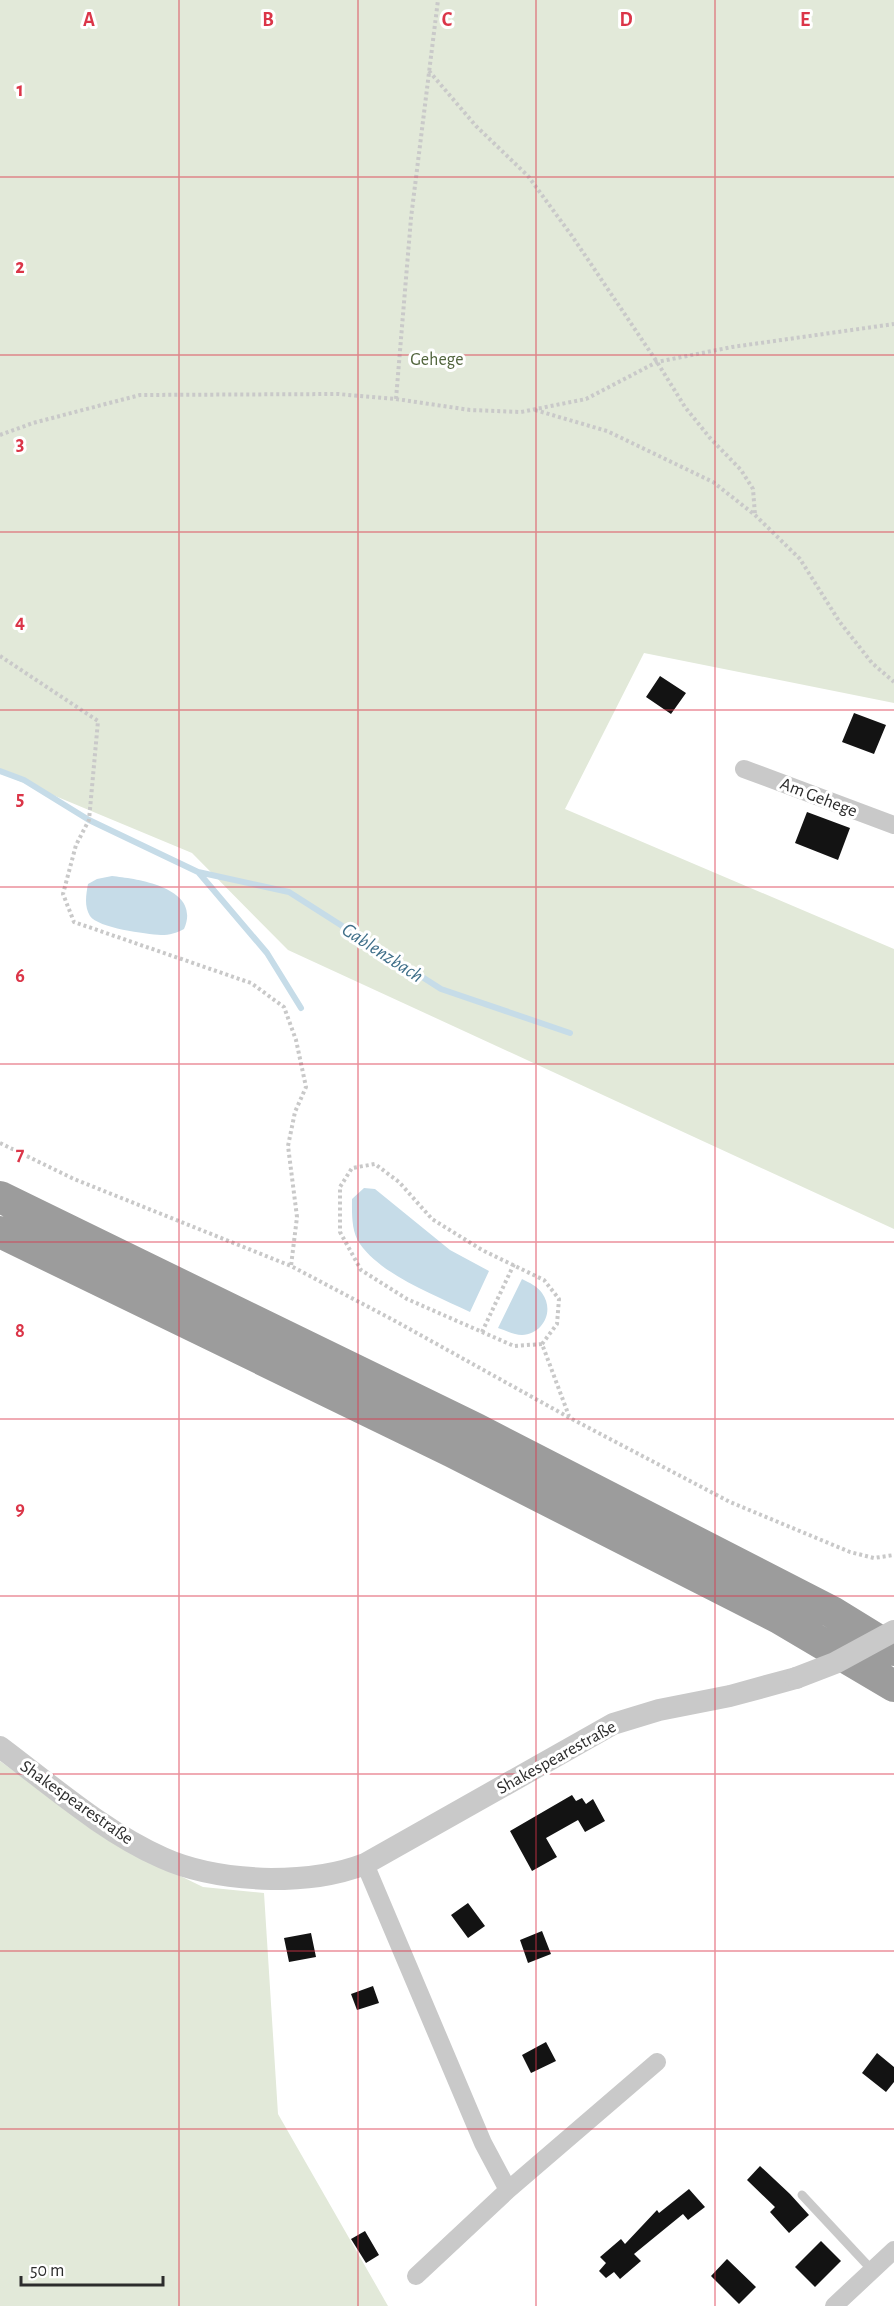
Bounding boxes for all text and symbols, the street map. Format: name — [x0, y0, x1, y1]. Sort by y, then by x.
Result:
text: A — [83, 10, 95, 30]
text: B — [262, 10, 274, 30]
text: C — [442, 10, 453, 30]
text: D — [619, 10, 633, 30]
text: E — [800, 10, 810, 30]
text: 1 — [16, 80, 24, 100]
text: 2 — [15, 257, 25, 277]
park label: Gehege — [410, 351, 464, 369]
text: 3 — [16, 434, 24, 454]
text: 4 — [15, 612, 25, 632]
street label: Am Gehege — [778, 775, 860, 821]
text: 5 — [16, 789, 24, 809]
water label: Gablenzbach — [338, 919, 427, 986]
text: 6 — [15, 966, 25, 986]
text: 7 — [16, 1144, 25, 1164]
text: 8 — [15, 1321, 25, 1341]
text: 9 — [15, 1499, 25, 1519]
street label: Shakespearestraße — [494, 1718, 619, 1798]
street label: Shakespearestraße — [17, 1757, 136, 1848]
scale bar — [21, 2249, 164, 2287]
text: 50 m — [30, 2262, 64, 2280]

